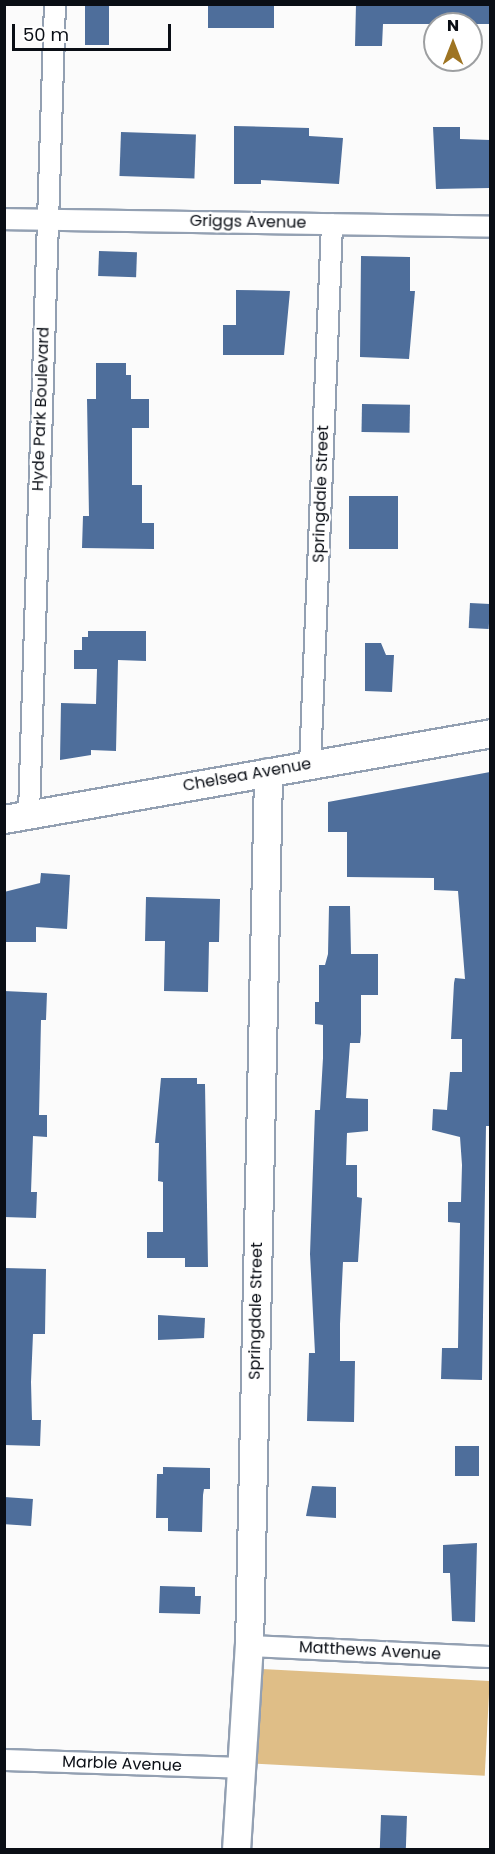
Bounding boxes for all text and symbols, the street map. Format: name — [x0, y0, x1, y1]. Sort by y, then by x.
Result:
scale bar — [15, 12, 174, 50]
north arrow — [423, 12, 483, 72]
text: N — [447, 14, 459, 37]
text: 50 m — [23, 22, 69, 47]
street label: Griggs Avenue — [189, 211, 307, 233]
street label: Hyde Park Boulevard — [29, 327, 53, 491]
street label: Springdale Street — [309, 425, 333, 563]
street label: Chelsea Avenue — [181, 754, 313, 796]
street label: Springdale Street — [245, 1242, 267, 1380]
street label: Matthews Avenue — [298, 1638, 442, 1664]
street label: Marble Avenue — [62, 1752, 182, 1776]

